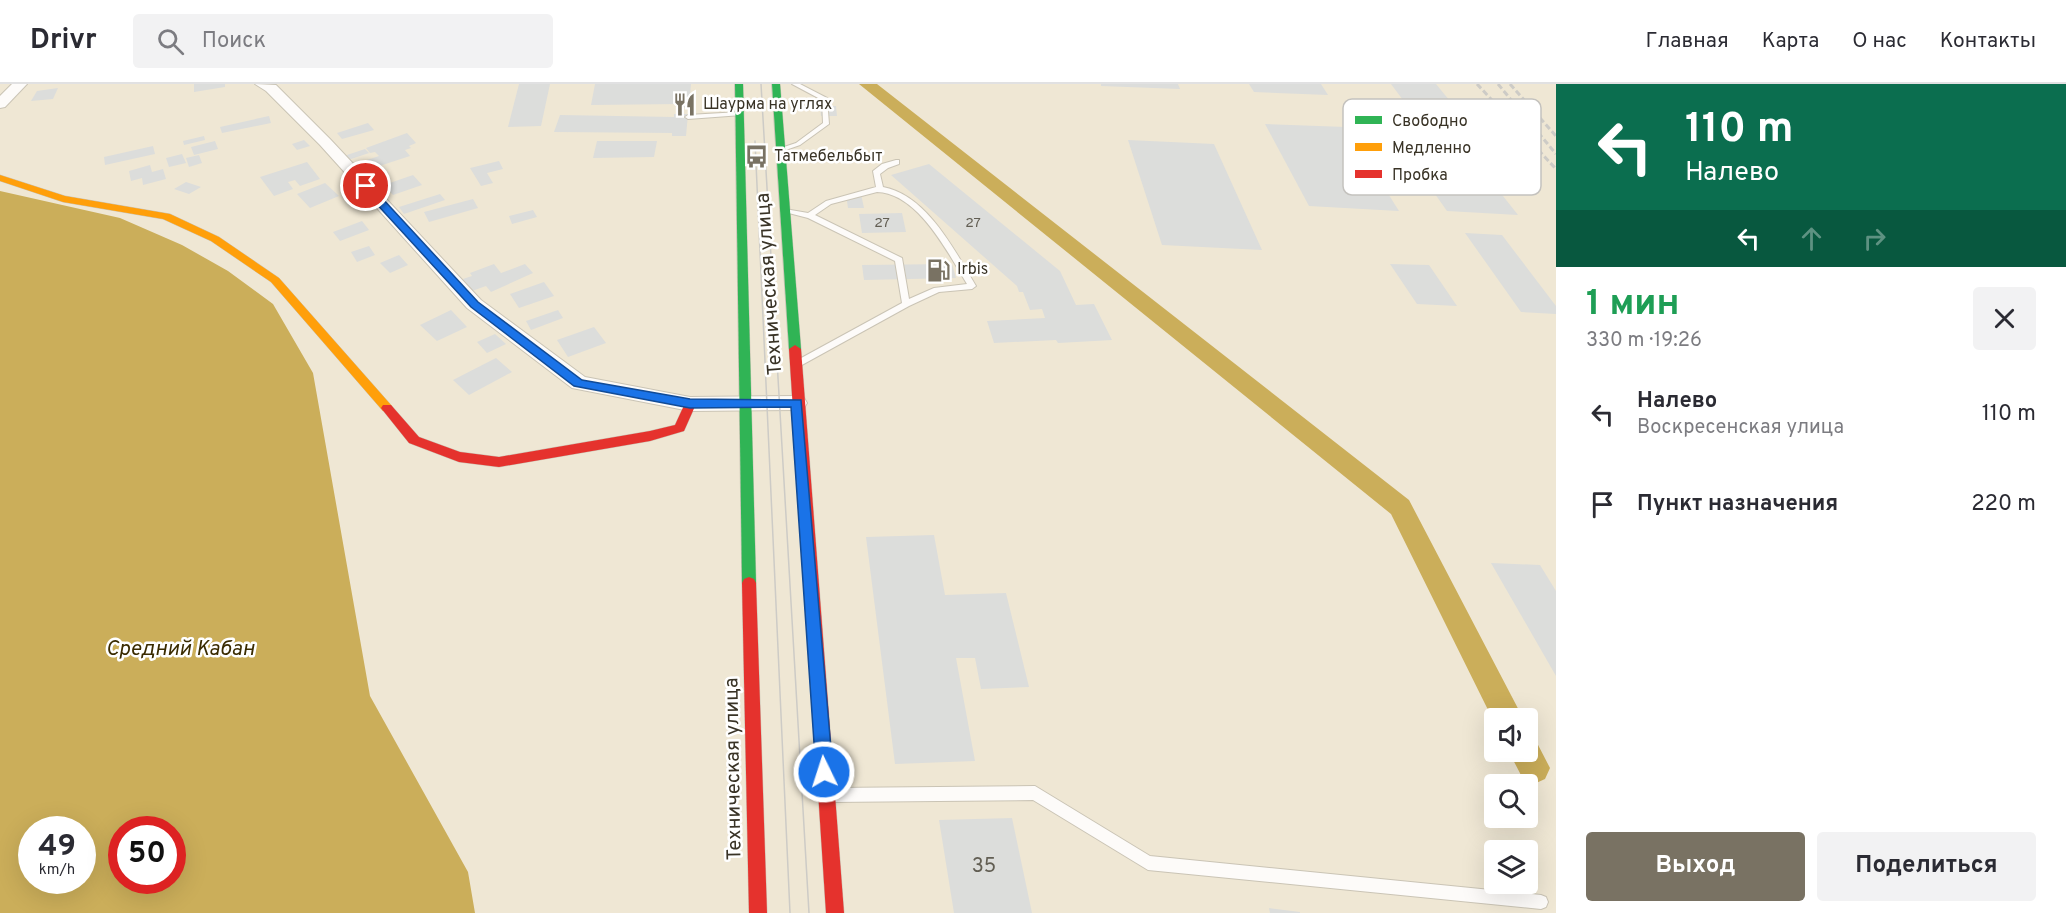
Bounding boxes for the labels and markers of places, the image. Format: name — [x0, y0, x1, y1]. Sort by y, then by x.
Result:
restaurant icon: Шаурма на углях — [672, 92, 698, 118]
place label: Шаурма на углях — [703, 95, 832, 115]
bus stop icon: Татмебельбыт — [743, 144, 769, 170]
place label: Татмебельбыт — [774, 147, 883, 167]
pin — [340, 160, 391, 211]
fuel station icon: Irbis — [926, 257, 952, 283]
place label: Irbis — [957, 260, 988, 280]

